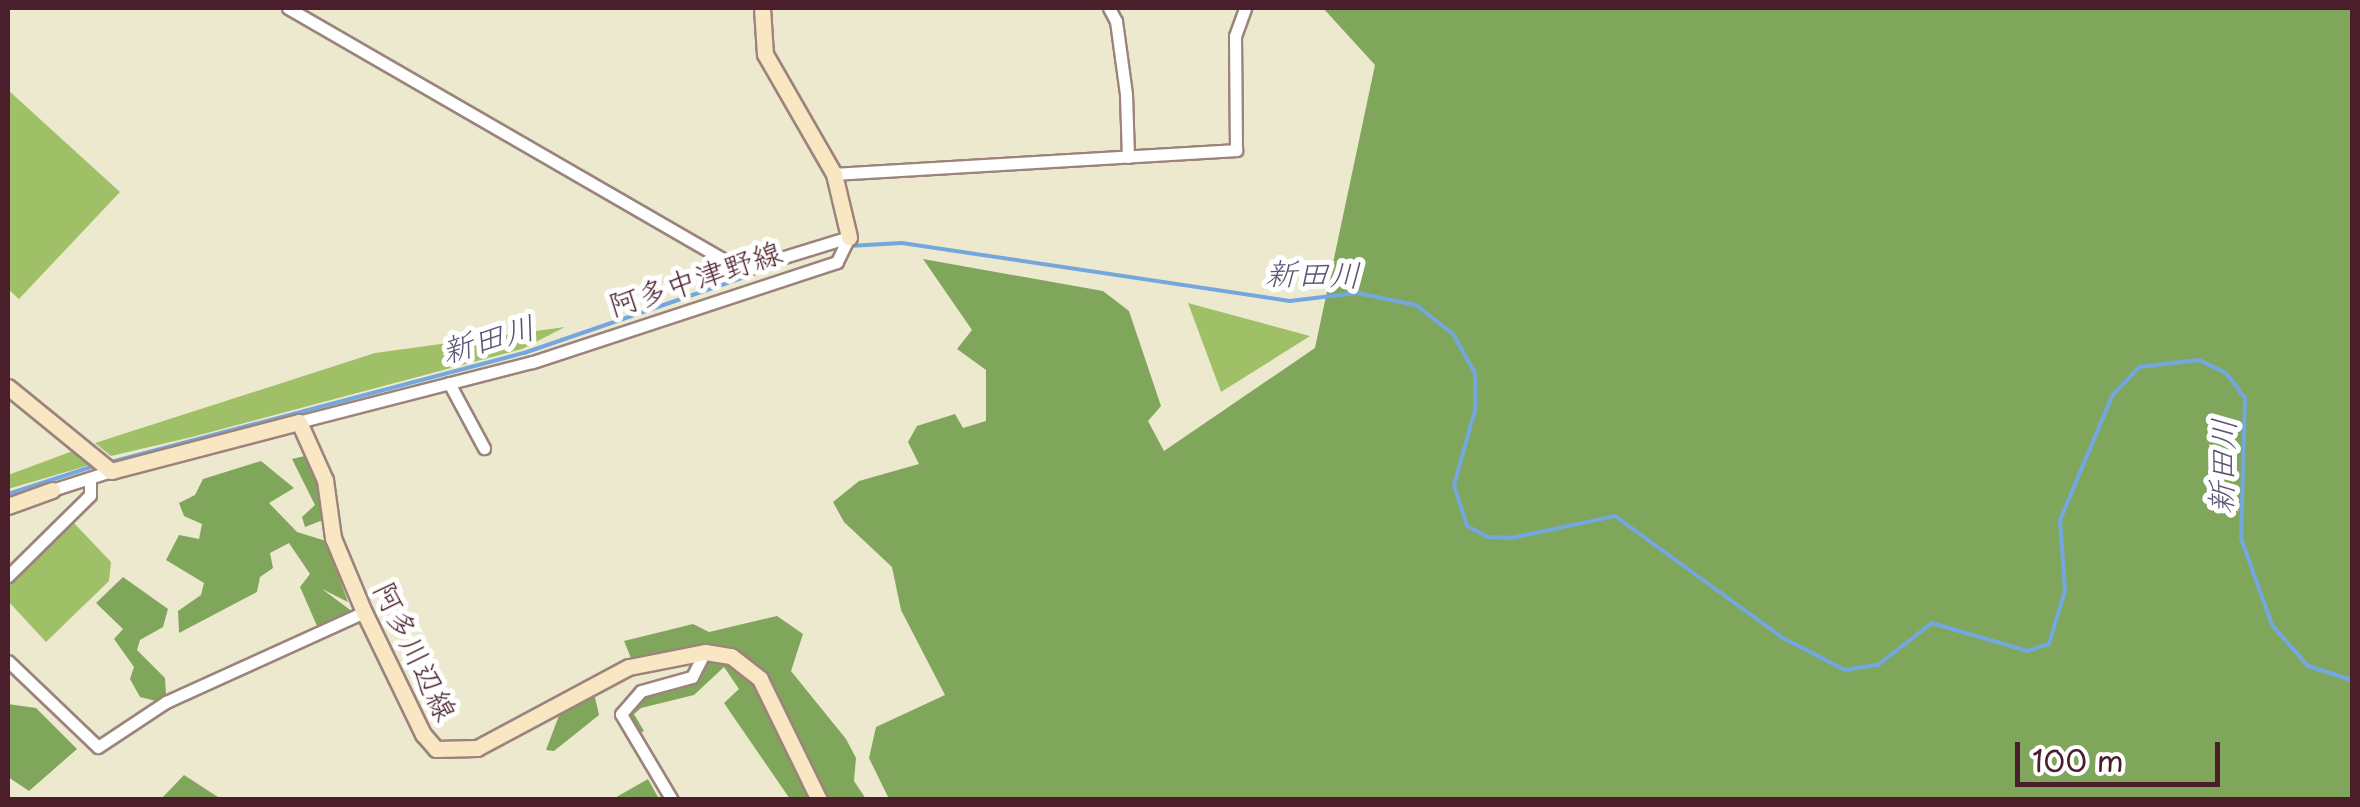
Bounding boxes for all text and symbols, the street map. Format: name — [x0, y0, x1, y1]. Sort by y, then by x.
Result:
street label: 阿多中津野線 — [604, 233, 786, 323]
water label: 新田川 — [1265, 253, 1361, 293]
water label: 新田川 — [437, 306, 539, 370]
water label: 新田川 — [2200, 417, 2242, 515]
street label: 阿多川辺線 — [367, 576, 465, 726]
scale bar — [2020, 722, 2225, 784]
text: 100 m — [2032, 737, 2124, 782]

